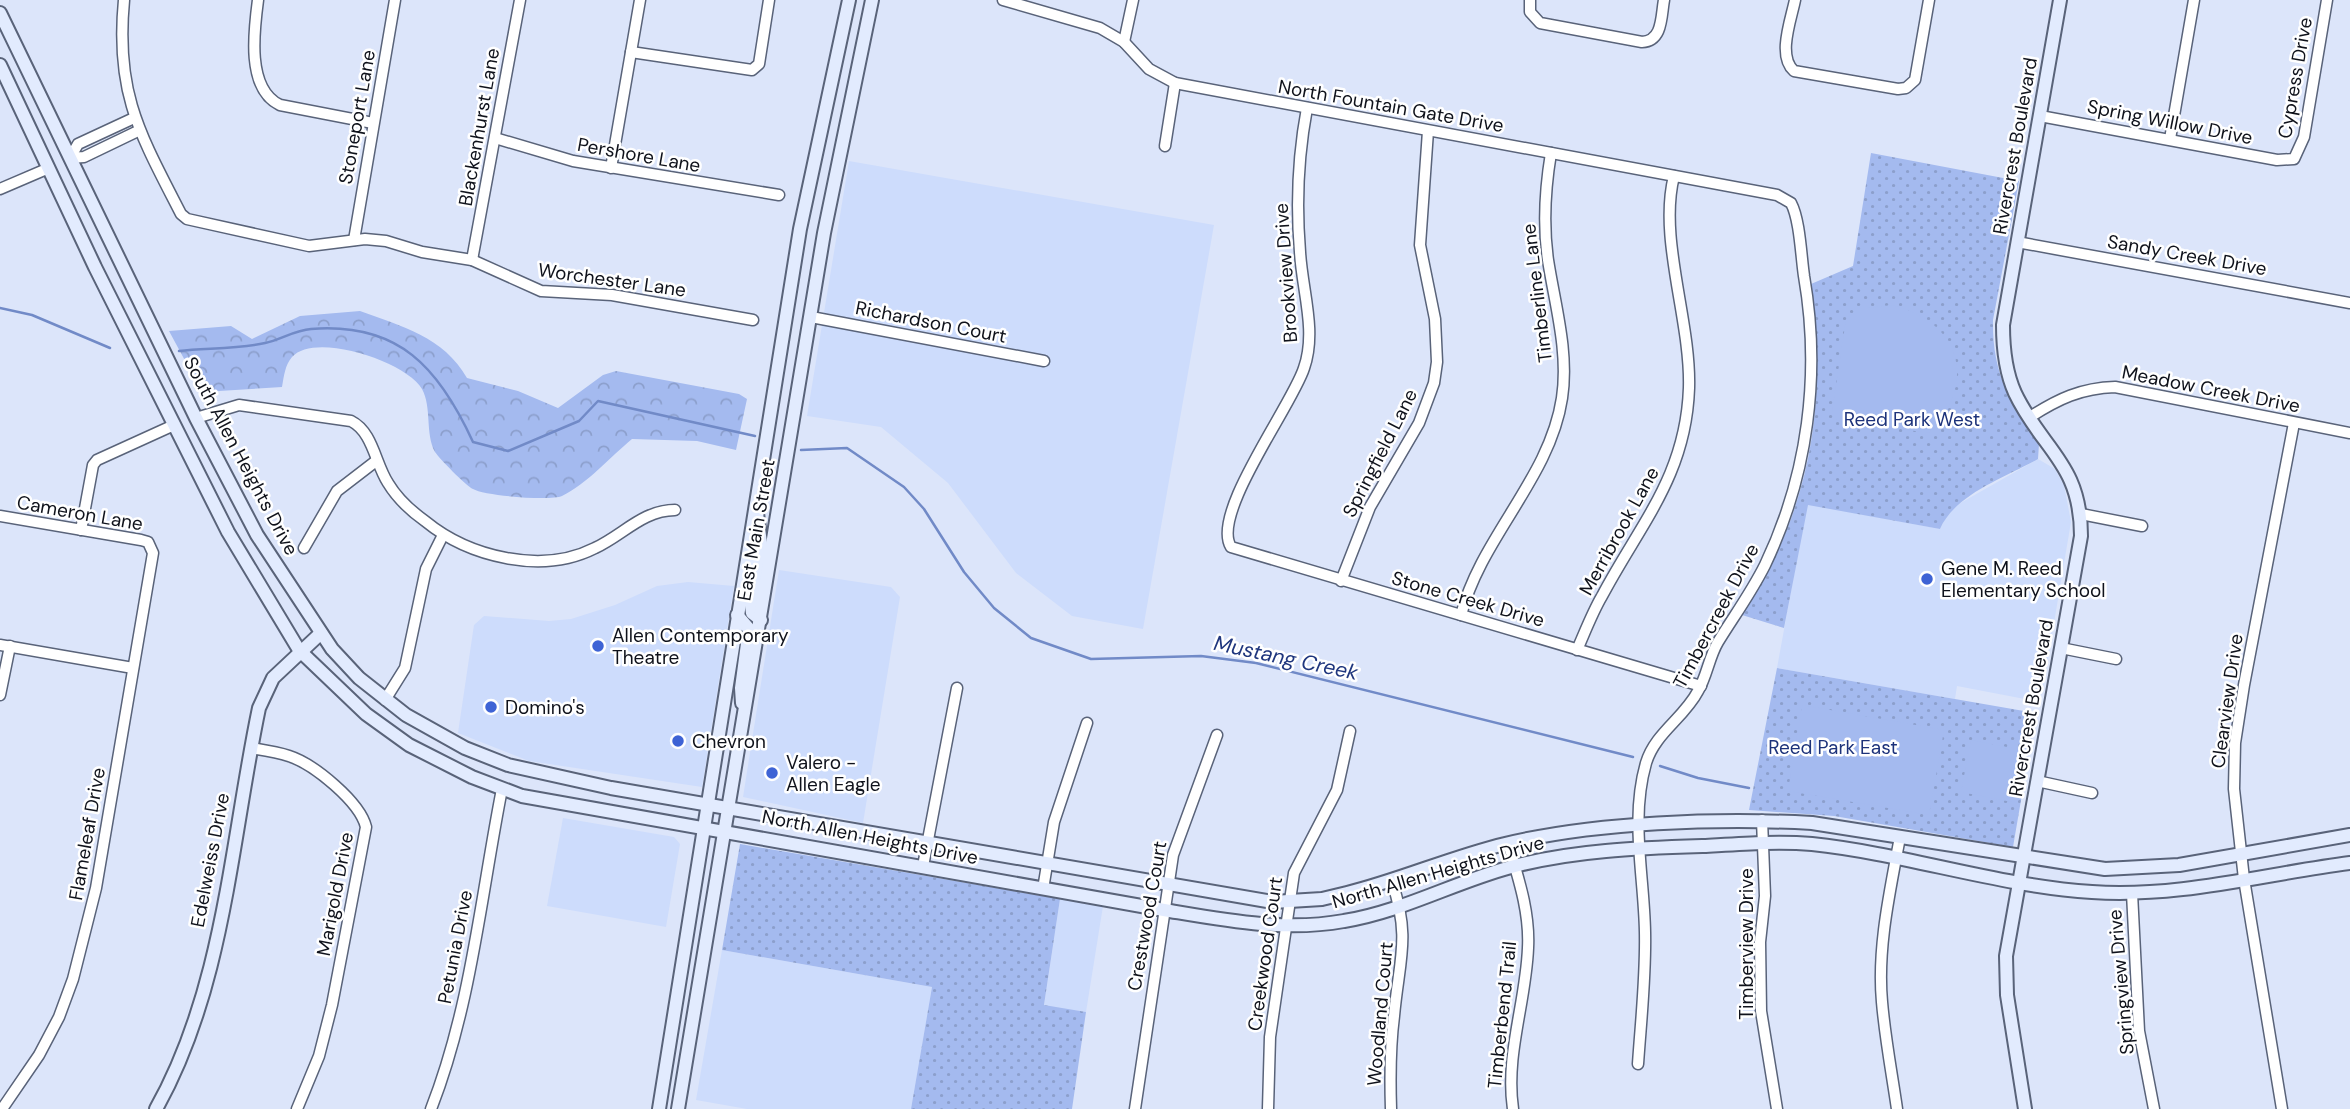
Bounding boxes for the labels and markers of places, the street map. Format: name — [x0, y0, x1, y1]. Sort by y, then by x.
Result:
place label: Gene M. Reed Elementary School — [1941, 556, 2105, 603]
marker: Gene M. Reed Elementary School — [1919, 571, 1935, 587]
place label: Allen Contemporary Theatre — [612, 623, 789, 670]
marker: Allen Contemporary Theatre — [590, 638, 606, 654]
place label: Domino's — [505, 695, 585, 720]
marker: Domino's — [483, 699, 499, 715]
place label: Chevron — [692, 729, 766, 754]
marker: Chevron — [670, 733, 686, 749]
place label: Valero - Allen Eagle — [786, 750, 881, 797]
marker: Valero - Allen Eagle — [764, 765, 780, 781]

